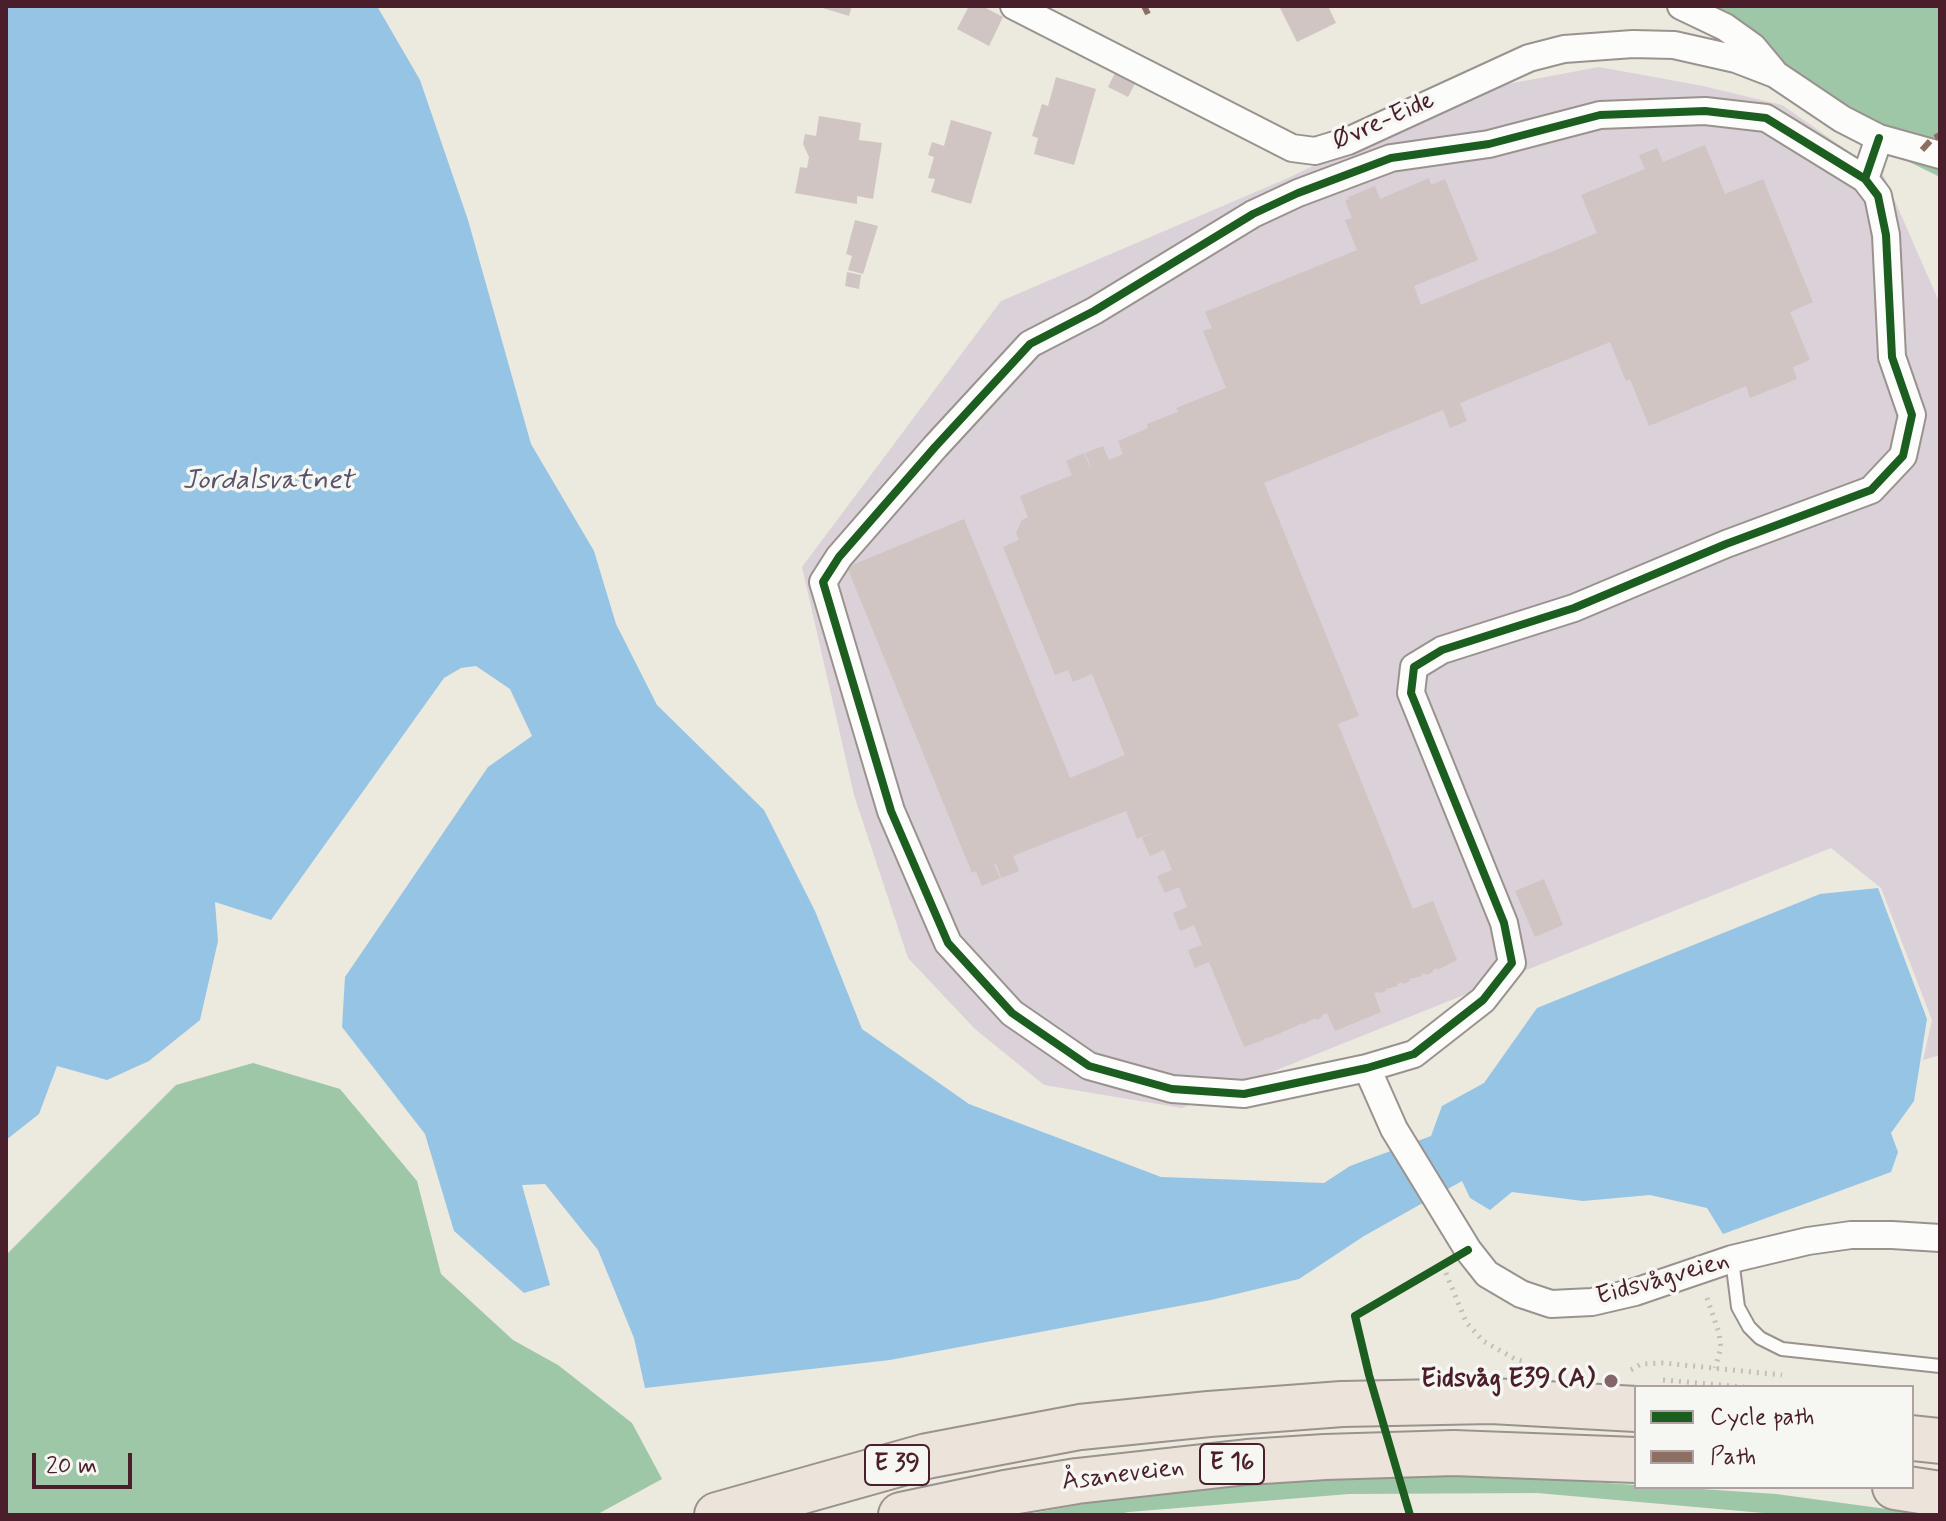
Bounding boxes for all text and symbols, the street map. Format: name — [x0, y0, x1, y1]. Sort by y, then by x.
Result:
street label: Øvre-Eide — [1328, 86, 1440, 158]
water label: Jordalsvatnet — [182, 465, 354, 499]
street label: Eidsvågveien — [1593, 1246, 1733, 1314]
place label: Eidsvåg E39 (A) — [1421, 1365, 1595, 1397]
marker: Eidsvåg E39 (A) — [1602, 1372, 1620, 1390]
legend — [1634, 1385, 1914, 1489]
text: Cycle path — [1710, 1402, 1815, 1433]
scale bar — [36, 1437, 136, 1487]
text: Path — [1710, 1442, 1756, 1473]
road number: E 16 — [1200, 1444, 1264, 1484]
road number: E 39 — [865, 1445, 929, 1485]
text: 20 m — [46, 1451, 97, 1482]
street label: Åsaneveien — [1060, 1453, 1186, 1499]

